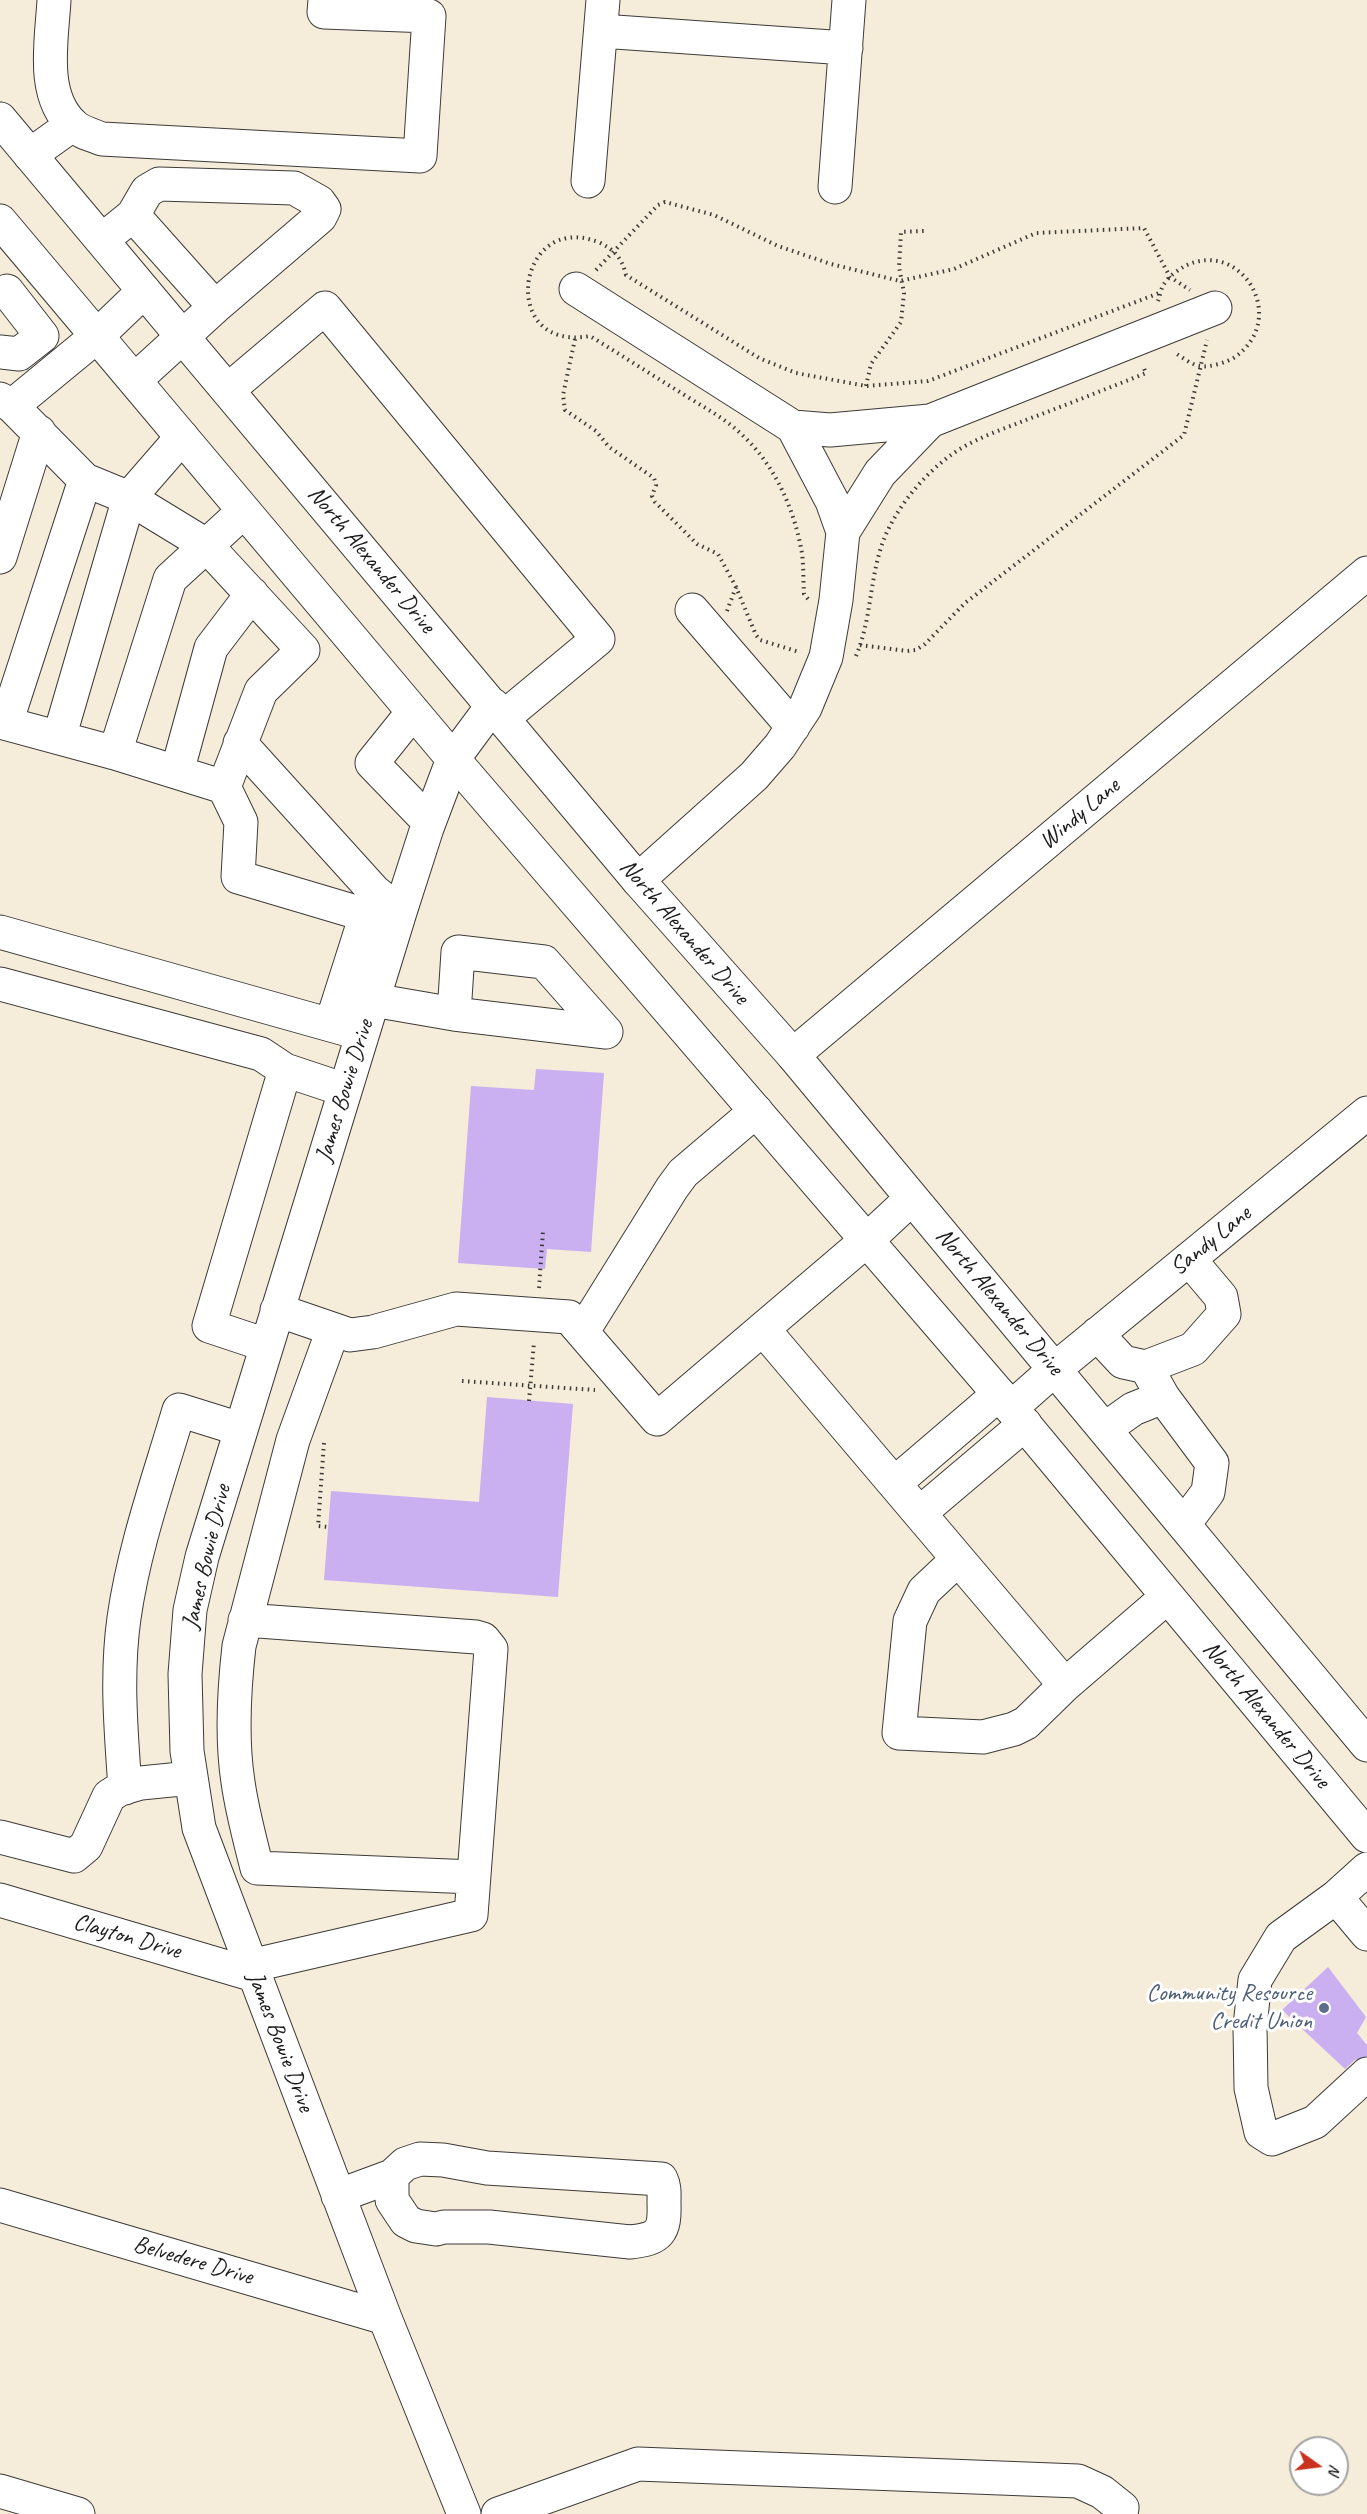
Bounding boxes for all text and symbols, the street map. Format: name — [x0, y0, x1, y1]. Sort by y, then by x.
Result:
street label: North Alexander Drive — [301, 480, 441, 640]
street label: Windy Lane — [1034, 772, 1126, 856]
street label: North Alexander Drive — [613, 853, 755, 1011]
street label: James Bowie Drive — [310, 1016, 380, 1166]
street label: Sandy Lane — [1165, 1200, 1257, 1282]
street label: North Alexander Drive — [929, 1222, 1069, 1382]
street label: James Bowie Drive — [176, 1482, 238, 1632]
street label: North Alexander Drive — [1196, 1635, 1336, 1795]
street label: Clayton Drive — [70, 1908, 184, 1966]
street label: James Bowie Drive — [240, 1968, 320, 2116]
place label: Community Resource Credit Union — [1147, 1980, 1312, 2036]
marker: Community Resource Credit Union — [1317, 2001, 1331, 2015]
street label: Belvedere Drive — [130, 2230, 256, 2292]
north arrow — [1289, 2436, 1349, 2496]
text: N — [1324, 2463, 1345, 2477]

